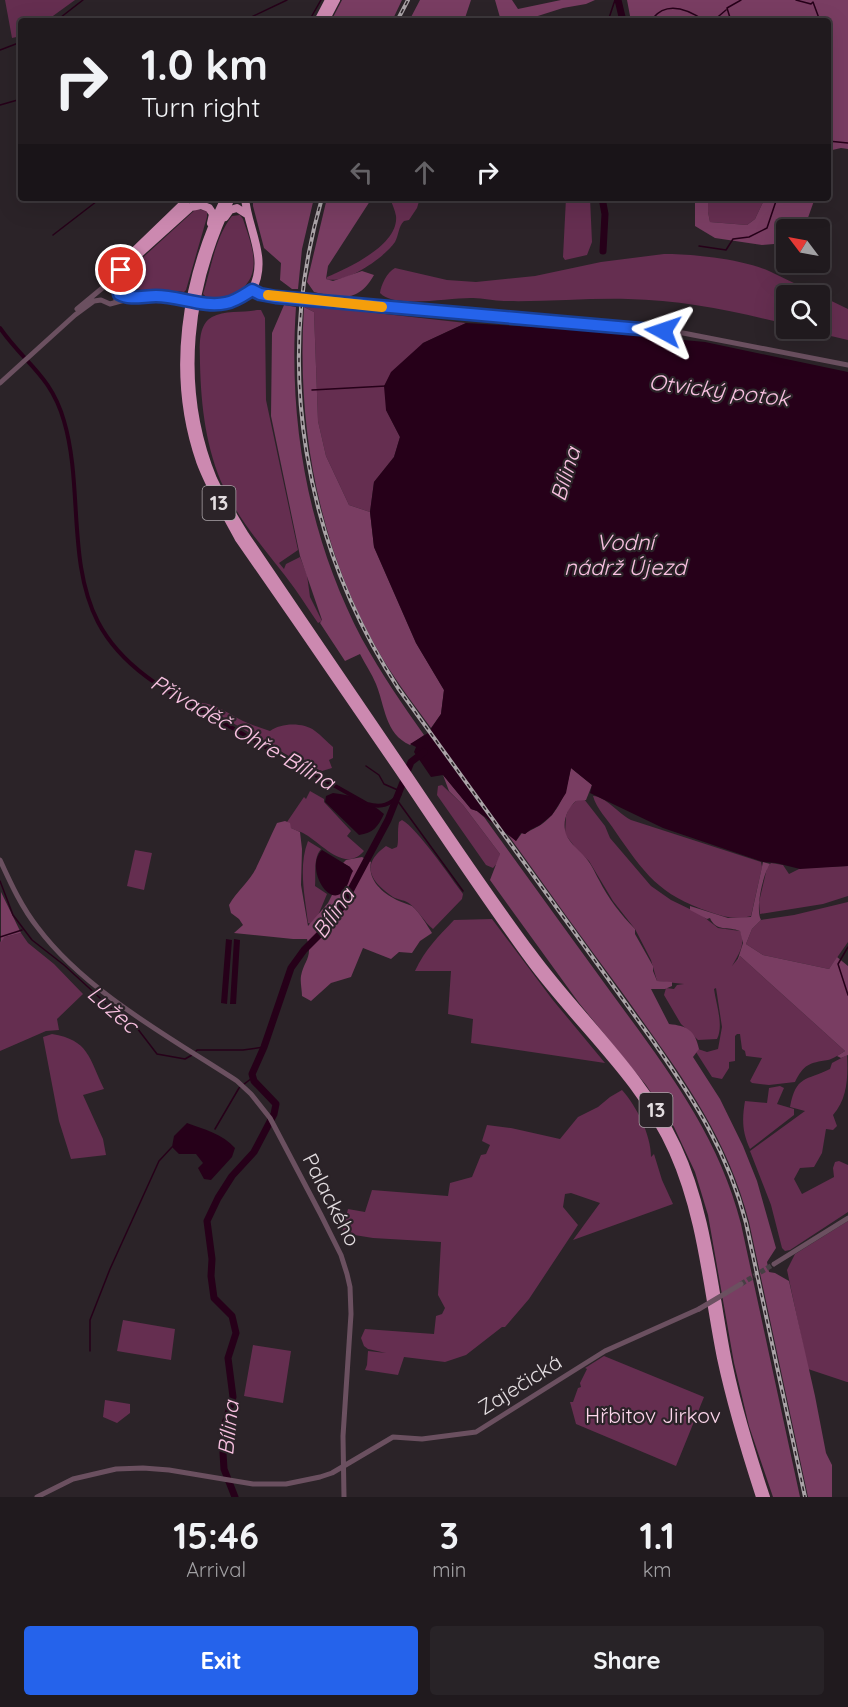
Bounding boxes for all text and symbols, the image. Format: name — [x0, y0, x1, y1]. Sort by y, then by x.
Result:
text: 1.0 km — [141, 38, 268, 91]
icon: right — [42, 42, 120, 120]
text: Turn right — [141, 90, 260, 124]
icon: left — [345, 156, 378, 189]
icon: ahead — [408, 156, 441, 189]
icon: right — [471, 156, 504, 189]
north arrow — [776, 219, 830, 273]
map controls — [776, 219, 830, 339]
pin — [95, 244, 146, 295]
icon: arrive — [104, 253, 137, 286]
button: search — [776, 285, 830, 339]
position arrow — [631, 299, 695, 363]
water label: Otvický potok — [647, 367, 793, 413]
water label: Bílina — [544, 442, 587, 504]
road number: 13 — [202, 486, 236, 520]
water label: Vodní nádrž Újezd — [564, 528, 689, 581]
water label: Přivaděč Ohře-Bílina — [146, 668, 342, 797]
water label: Bílina — [306, 881, 361, 943]
water label: Lužec — [82, 979, 146, 1040]
road number: 13 — [640, 1093, 672, 1127]
street label: Palackého — [297, 1149, 366, 1250]
street label: Zaječická — [473, 1348, 566, 1420]
water label: Bílina — [211, 1398, 245, 1457]
park label: Hřbitov Jirkov — [585, 1402, 721, 1428]
text: 15:46 — [173, 1513, 259, 1558]
text: 3 — [440, 1513, 459, 1558]
text: 1.1 — [640, 1513, 675, 1558]
text: Arrival — [186, 1557, 246, 1582]
text: min — [432, 1557, 466, 1582]
text: km — [643, 1557, 672, 1582]
button: Exit — [24, 1626, 418, 1695]
button: Share — [430, 1626, 824, 1695]

